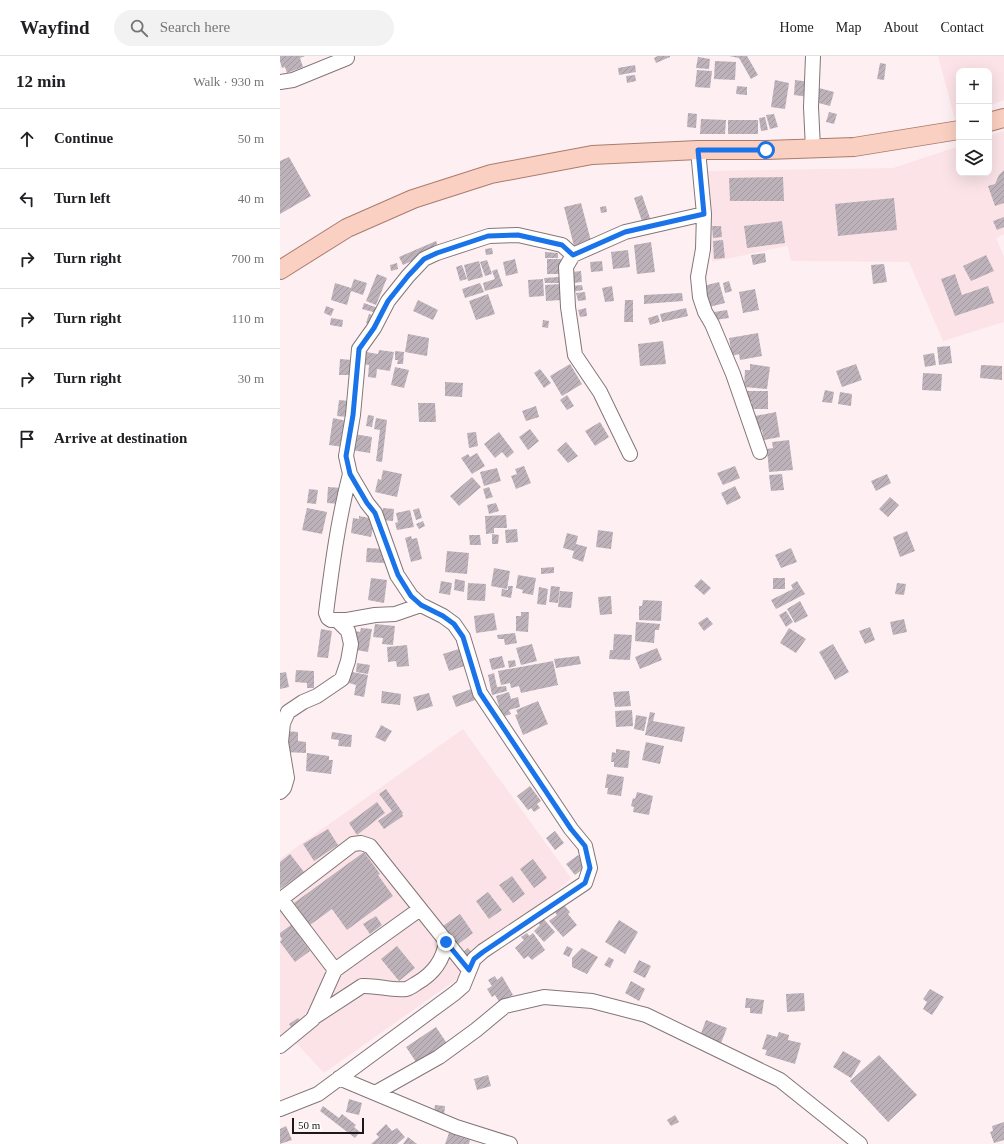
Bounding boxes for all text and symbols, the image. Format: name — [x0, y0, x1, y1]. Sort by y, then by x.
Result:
search box — [114, 10, 394, 46]
text: Wayfind — [20, 17, 90, 38]
icon: search — [128, 17, 150, 39]
text: Search here — [160, 19, 230, 35]
text: Home — [780, 20, 814, 35]
text: Map — [836, 20, 861, 35]
text: About — [883, 20, 918, 35]
text: Contact — [940, 20, 984, 35]
map controls — [956, 68, 992, 176]
button: + — [956, 68, 992, 104]
text: 12 min — [16, 72, 66, 91]
text: Walk · 930 m — [193, 74, 264, 89]
button: − — [956, 104, 992, 140]
icon: ahead — [16, 128, 38, 150]
text: Continue — [54, 130, 113, 146]
text: 50 m — [238, 131, 264, 146]
button: layers — [956, 140, 992, 176]
route start — [757, 141, 775, 159]
icon: left — [16, 188, 38, 210]
text: Turn left — [54, 190, 111, 206]
text: 40 m — [238, 191, 264, 206]
icon: right — [16, 248, 38, 270]
text: Turn right — [54, 250, 121, 266]
text: 700 m — [231, 251, 264, 266]
icon: right — [16, 308, 38, 330]
text: Turn right — [54, 310, 121, 326]
text: 110 m — [232, 311, 264, 326]
icon: right — [16, 368, 38, 390]
text: Turn right — [54, 370, 121, 386]
text: 30 m — [238, 371, 264, 386]
icon: arrive — [16, 428, 38, 450]
text: Arrive at destination — [54, 430, 187, 446]
route end — [437, 933, 455, 951]
scale bar — [292, 1116, 364, 1135]
text: 50 m — [298, 1119, 320, 1131]

